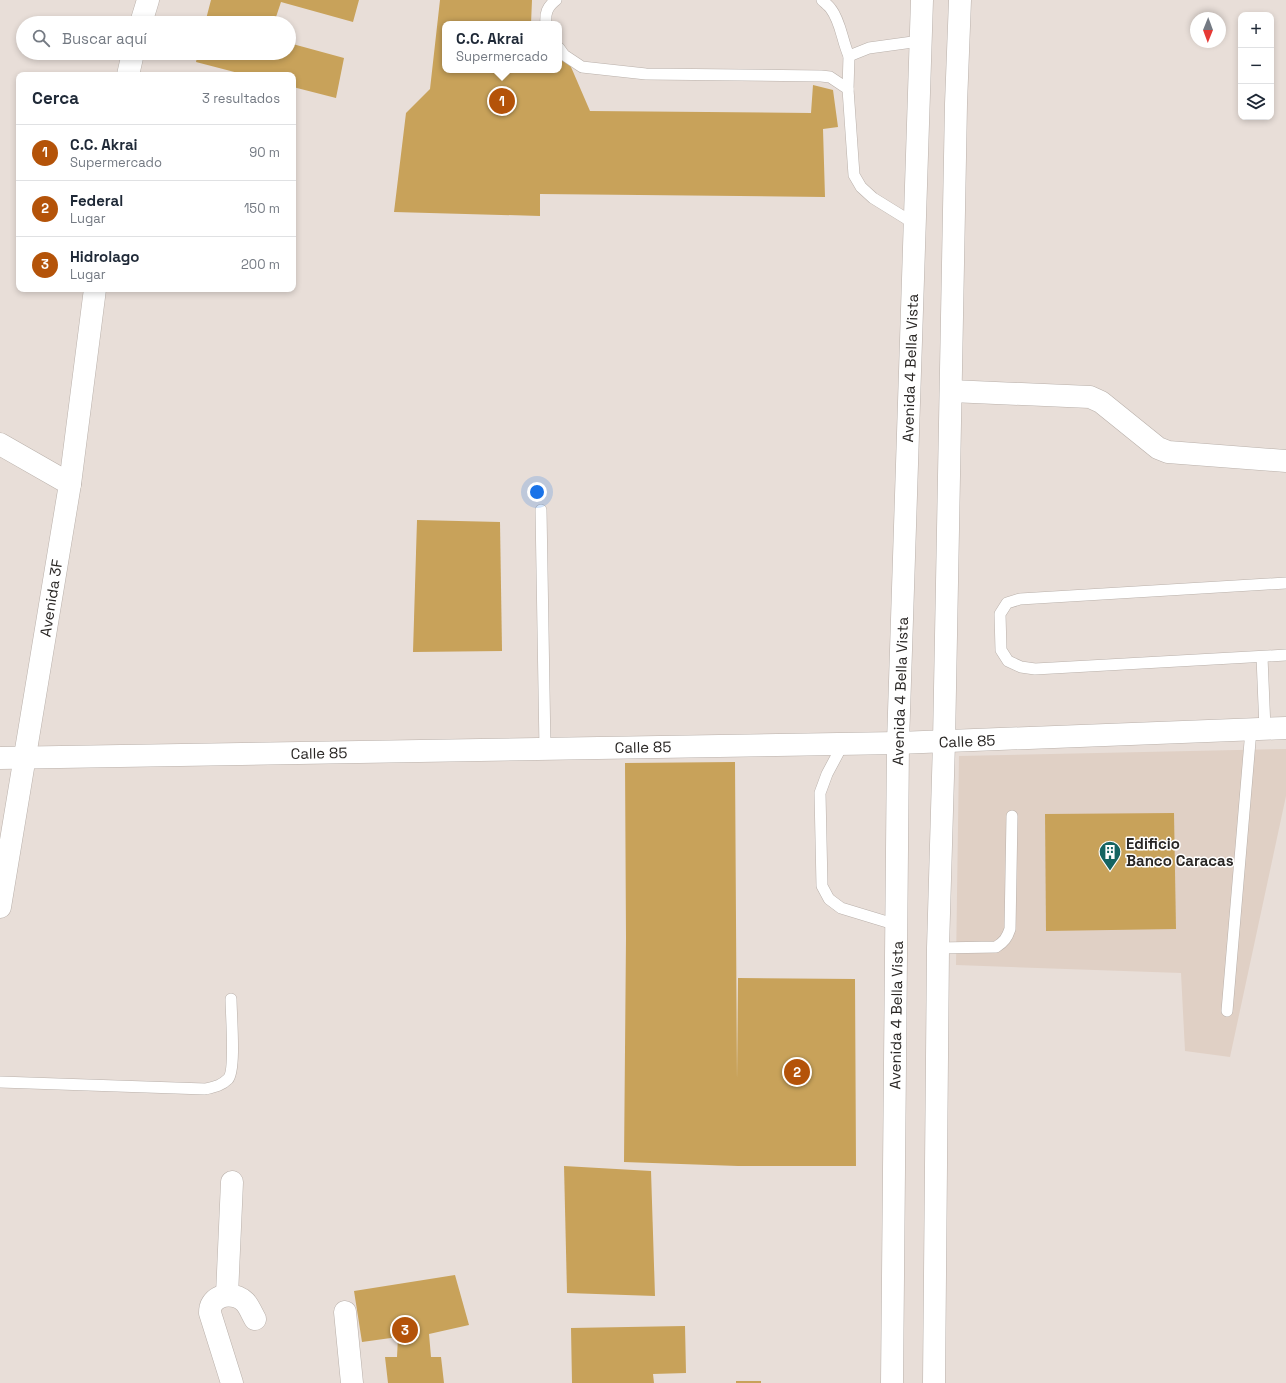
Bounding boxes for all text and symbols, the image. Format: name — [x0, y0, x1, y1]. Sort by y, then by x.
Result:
north arrow — [1190, 12, 1226, 48]
map controls — [1238, 12, 1274, 120]
button: + — [1238, 12, 1274, 48]
search box — [16, 16, 296, 60]
popup — [442, 21, 562, 73]
icon: search — [30, 27, 52, 49]
text: Buscar aquí — [62, 29, 147, 48]
text: C.C. Akrai — [456, 29, 524, 48]
text: Supermercado — [456, 48, 548, 65]
button: − — [1238, 48, 1274, 84]
button: layers — [1238, 84, 1274, 120]
pin: 1 — [489, 86, 515, 116]
text: Cerca — [32, 87, 79, 109]
text: 3 resultados — [202, 90, 280, 107]
text: C.C. Akrai — [70, 135, 138, 154]
text: 1 — [42, 144, 48, 161]
text: 90 m — [249, 144, 280, 161]
text: Supermercado — [70, 154, 162, 171]
text: Federal — [70, 191, 123, 210]
text: 2 — [41, 200, 49, 217]
text: 150 m — [244, 200, 280, 217]
text: Lugar — [70, 210, 106, 227]
text: Hidrolago — [70, 247, 140, 266]
text: 3 — [41, 256, 49, 273]
text: 200 m — [241, 256, 280, 273]
text: Lugar — [70, 266, 106, 283]
street label: Avenida 4 Bella Vista — [898, 293, 922, 443]
your location — [527, 482, 547, 502]
street label: Avenida 3F — [36, 558, 66, 638]
street label: Avenida 4 Bella Vista — [888, 616, 912, 766]
street label: Calle 85 — [938, 731, 996, 751]
street label: Calle 85 — [615, 737, 672, 757]
street label: Calle 85 — [291, 743, 348, 763]
place label: Edificio Banco Caracas — [1126, 834, 1234, 870]
building icon: Edificio Banco Caracas — [1097, 839, 1123, 872]
street label: Avenida 4 Bella Vista — [885, 940, 907, 1089]
pin: 2 — [784, 1057, 810, 1087]
pin: 3 — [392, 1315, 418, 1345]

